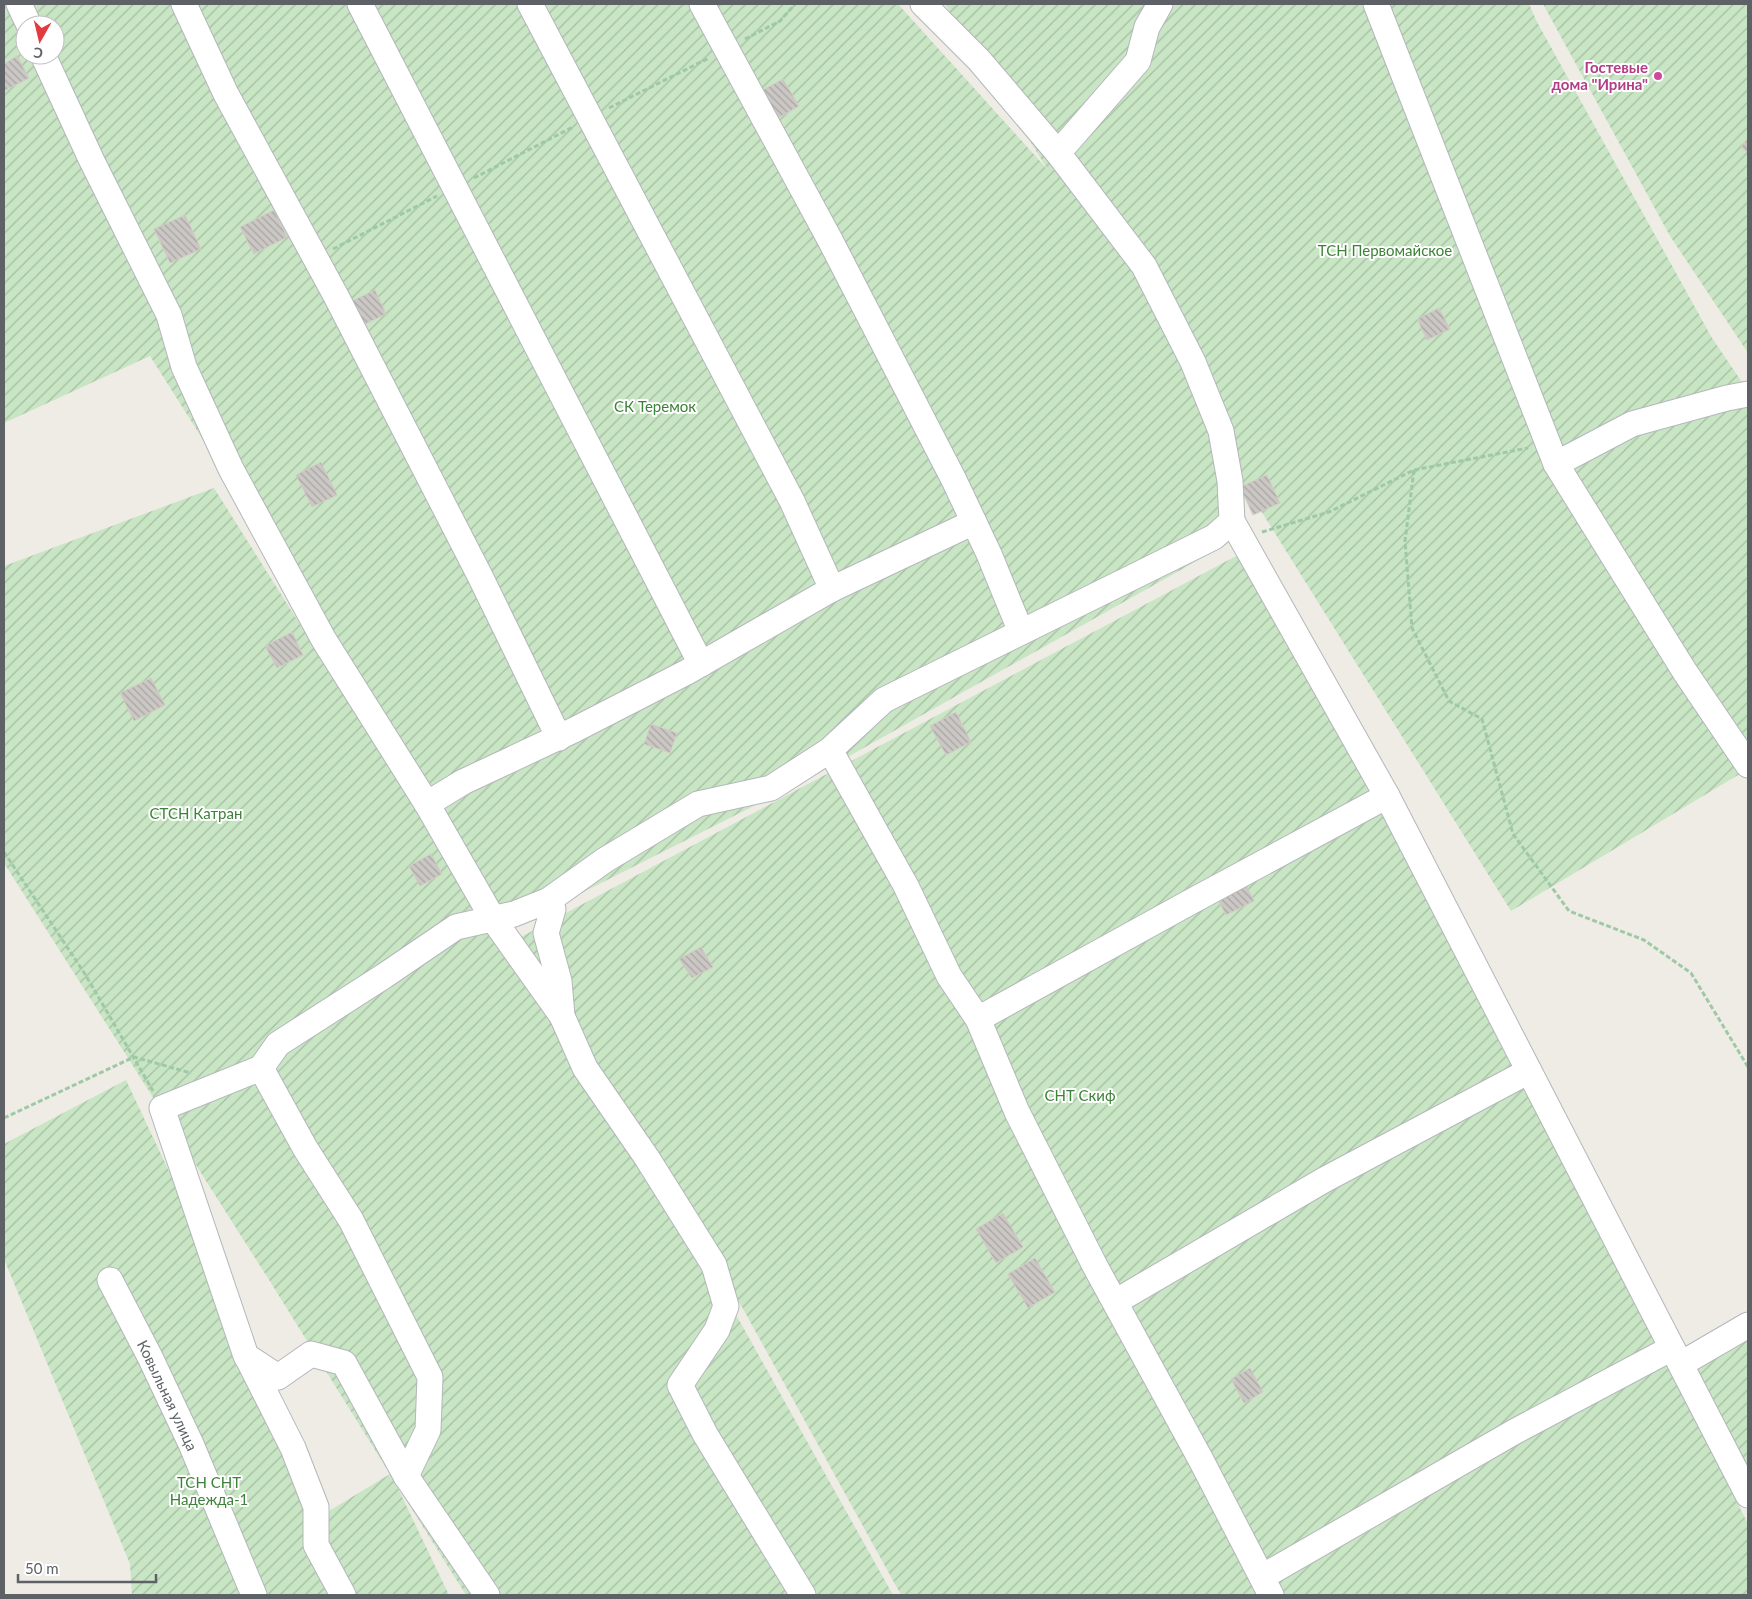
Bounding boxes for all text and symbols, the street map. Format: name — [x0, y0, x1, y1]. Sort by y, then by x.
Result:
north arrow — [15, 15, 65, 65]
text: С — [32, 44, 44, 62]
place label: Гостевые дома "Ирина" — [1552, 58, 1648, 93]
marker: Гостевые дома "Ирина" — [1652, 70, 1664, 82]
park label: ТСН Первомайское — [1318, 241, 1452, 259]
park label: СК Теремок — [614, 397, 696, 415]
park label: СТСН Катран — [150, 804, 242, 822]
park label: СНТ Скиф — [1044, 1086, 1116, 1104]
street label: Ковыльная улица — [134, 1337, 202, 1453]
park label: ТСН СНТ Надежда-1 — [170, 1473, 248, 1508]
scale bar — [18, 1552, 155, 1584]
text: 50 m — [25, 1559, 59, 1577]

